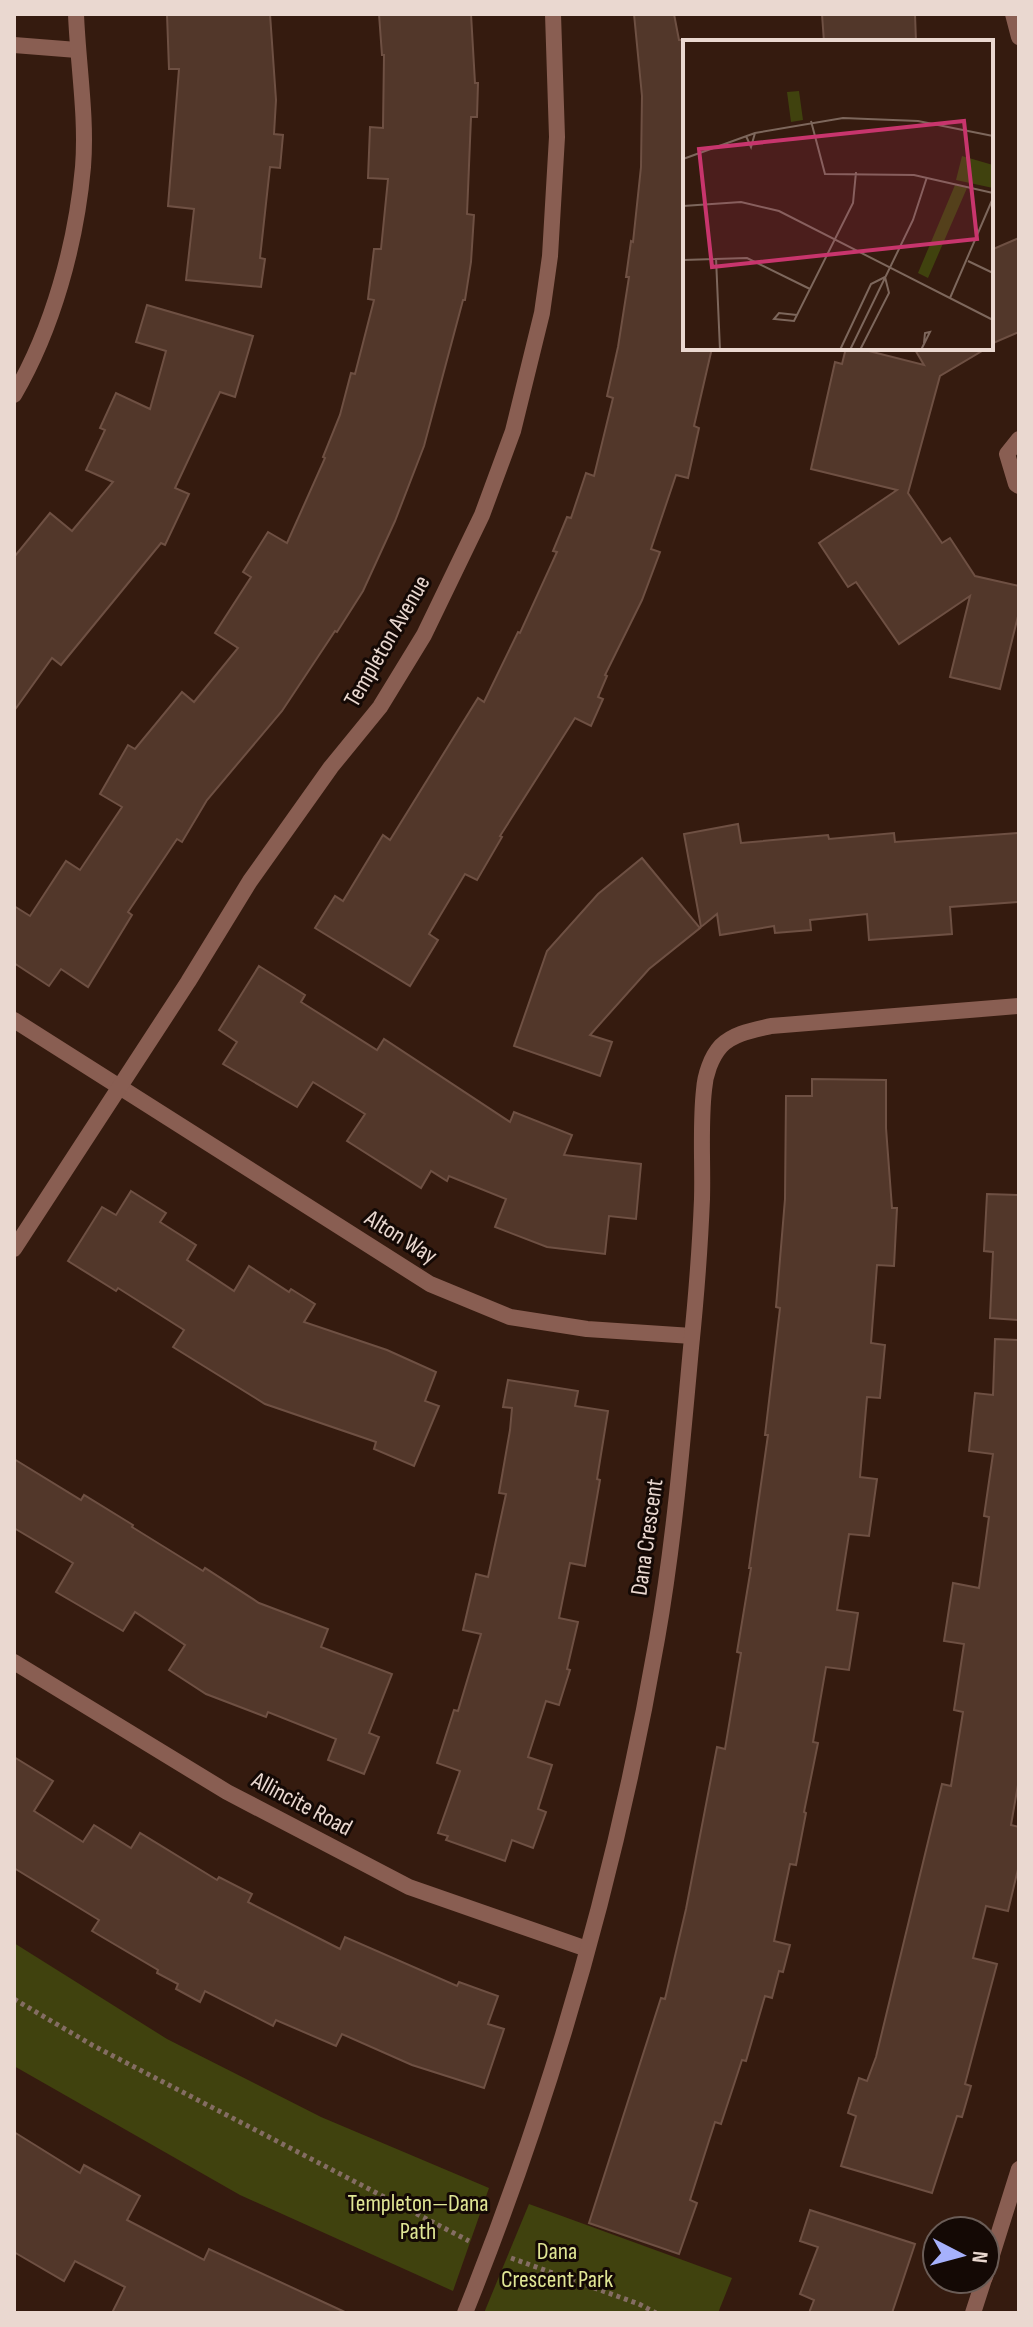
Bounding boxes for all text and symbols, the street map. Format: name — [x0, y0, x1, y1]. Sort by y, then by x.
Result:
inset map — [683, 40, 993, 350]
street label: Templeton Avenue — [338, 570, 436, 712]
street label: Alton Way — [359, 1203, 442, 1270]
street label: Dana Crescent — [624, 1477, 670, 1597]
street label: Allincite Road — [246, 1765, 357, 1842]
park label: Templeton—Dana Path — [348, 2189, 488, 2246]
north arrow — [921, 2215, 1001, 2295]
park label: Dana Crescent Park — [501, 2237, 613, 2294]
text: N — [965, 2250, 993, 2264]

